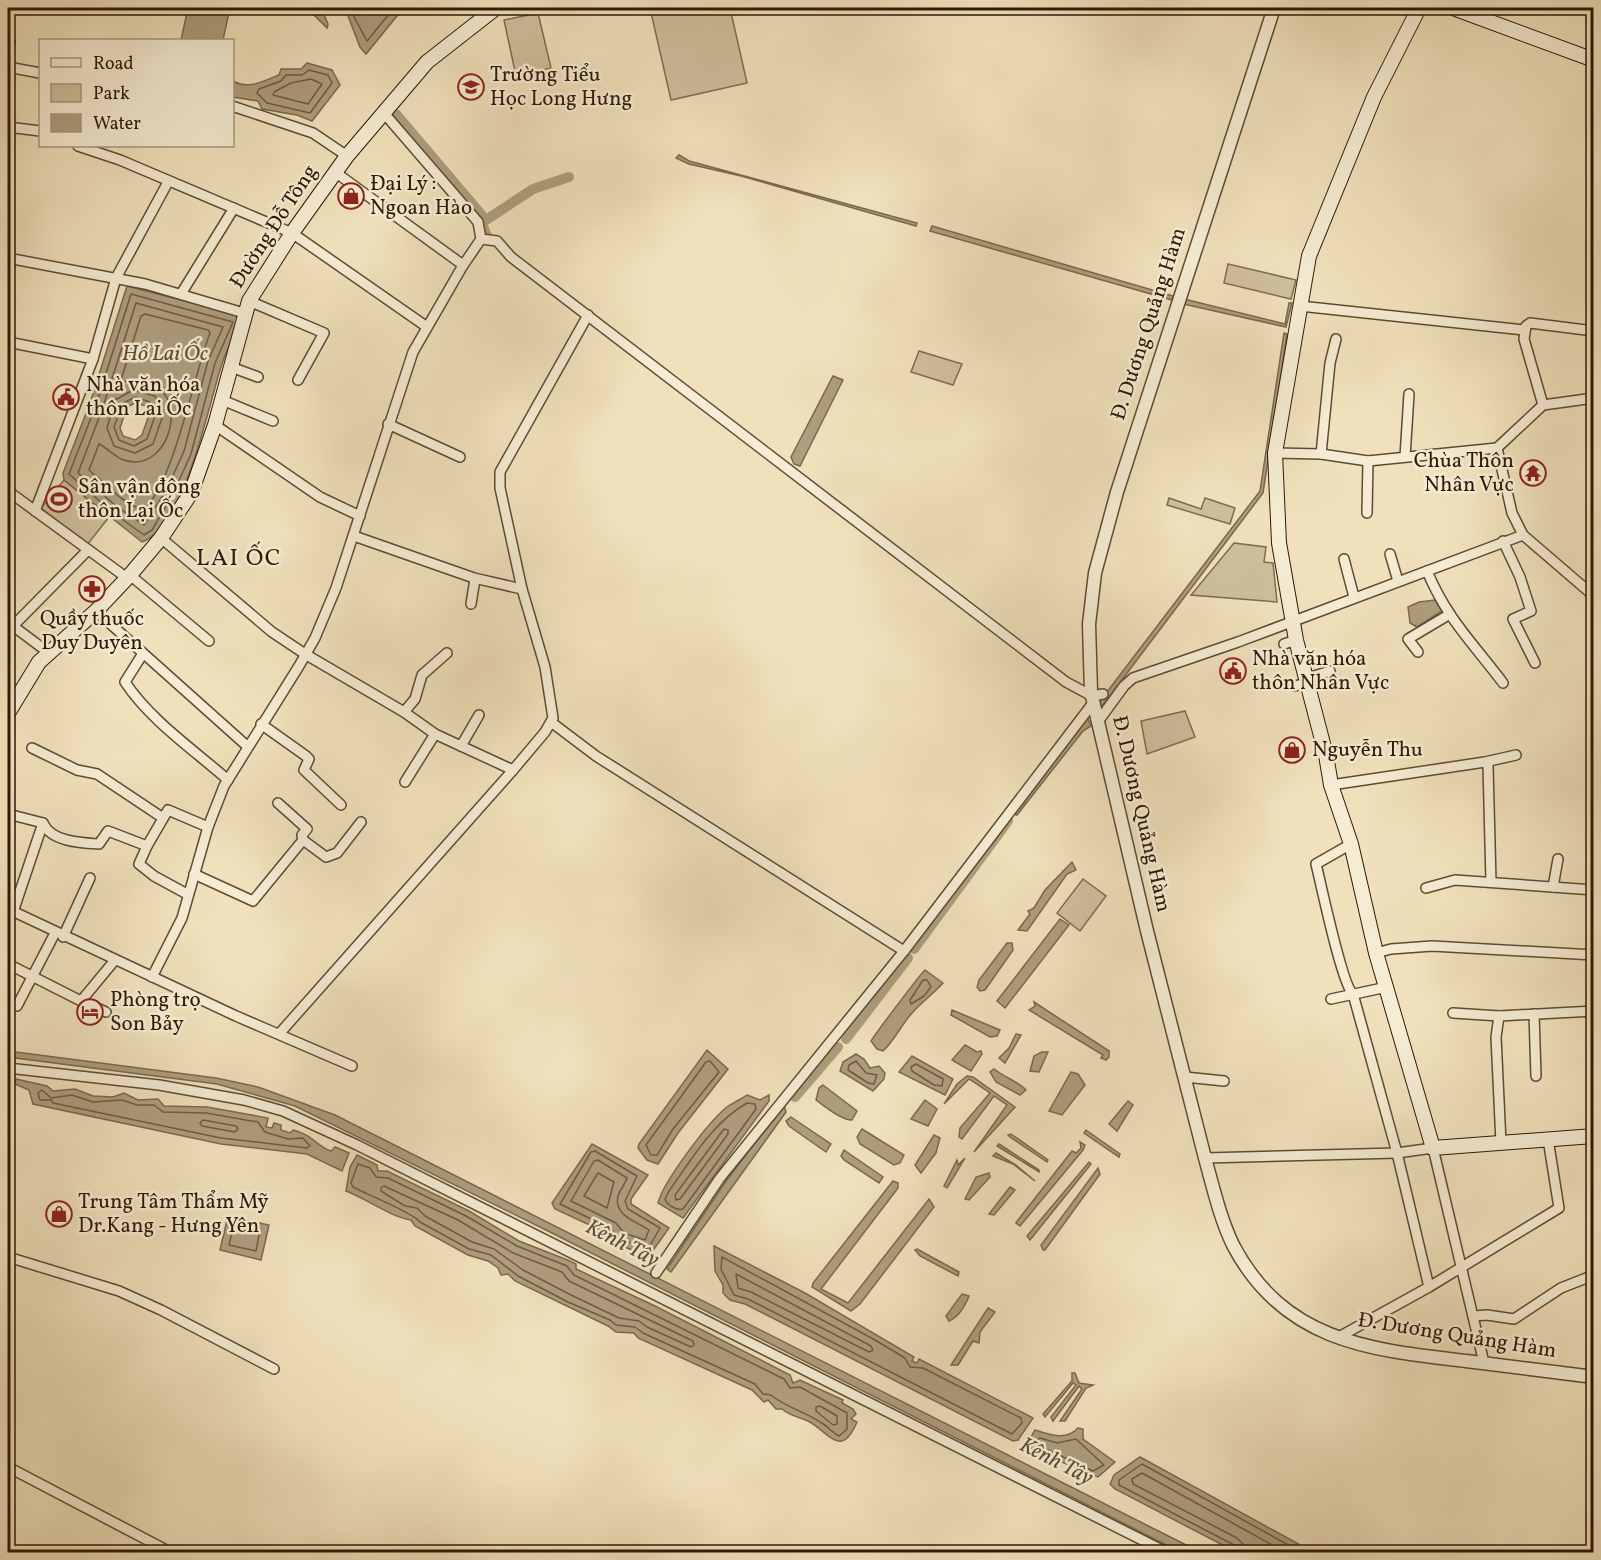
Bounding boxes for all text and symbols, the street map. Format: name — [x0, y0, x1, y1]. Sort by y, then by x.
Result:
legend — [39, 39, 234, 147]
text: Road — [93, 52, 134, 77]
place label: Trường Tiểu Học Long Hưng — [490, 61, 632, 114]
school or university icon: Trường Tiểu Học Long Hưng — [456, 72, 486, 102]
text: Park — [93, 82, 130, 107]
text: Water — [93, 112, 141, 137]
street label: Đường Đỗ Tông — [223, 159, 325, 295]
place label: Đại Lý : Ngoan Hào — [370, 170, 472, 223]
shop icon: Đại Lý : Ngoan Hào — [336, 181, 366, 211]
street label: Đ. Dương Quảng Hàm — [1104, 224, 1194, 424]
water label: Hồ Lai Ốc — [122, 338, 208, 370]
place label: Nhà văn hóa thôn Lai Ốc — [86, 371, 201, 424]
public building icon: Nhà văn hóa thôn Lai Ốc — [51, 382, 81, 412]
place label: Chùa Thôn Nhân Vực — [1414, 447, 1514, 500]
temple icon: Chùa Thôn Nhân Vực — [1518, 458, 1548, 488]
place label: Sân vận động thôn Lại Ốc — [78, 473, 201, 526]
sports icon: Sân vận động thôn Lại Ốc — [44, 484, 74, 514]
district label: LAI ỐC — [196, 541, 282, 576]
pharmacy icon: Quầy thuốc Duy Duyên — [77, 574, 107, 604]
place label: Quầy thuốc Duy Duyên — [40, 605, 144, 658]
place label: Nhà văn hóa thôn Nhân Vực — [1252, 645, 1389, 698]
public building icon: Nhà văn hóa thôn Nhân Vực — [1218, 656, 1248, 686]
street label: Đ. Dương Quảng Hàm — [1104, 713, 1178, 915]
shop icon: Nguyễn Thu — [1277, 735, 1307, 765]
place label: Nguyễn Thu — [1312, 736, 1423, 765]
place label: Phòng trọ Son Bảy — [110, 986, 201, 1039]
hotel icon: Phòng trọ Son Bảy — [75, 997, 105, 1027]
place label: Trung Tâm Thẩm Mỹ Dr.Kang - Hưng Yên — [78, 1188, 269, 1241]
shop icon: Trung Tâm Thẩm Mỹ Dr.Kang - Hưng Yên — [44, 1199, 74, 1229]
water label: Kênh Tây — [580, 1212, 664, 1276]
street label: Đ. Dương Quảng Hàm — [1356, 1306, 1558, 1366]
water label: Kênh Tây — [1014, 1430, 1098, 1494]

